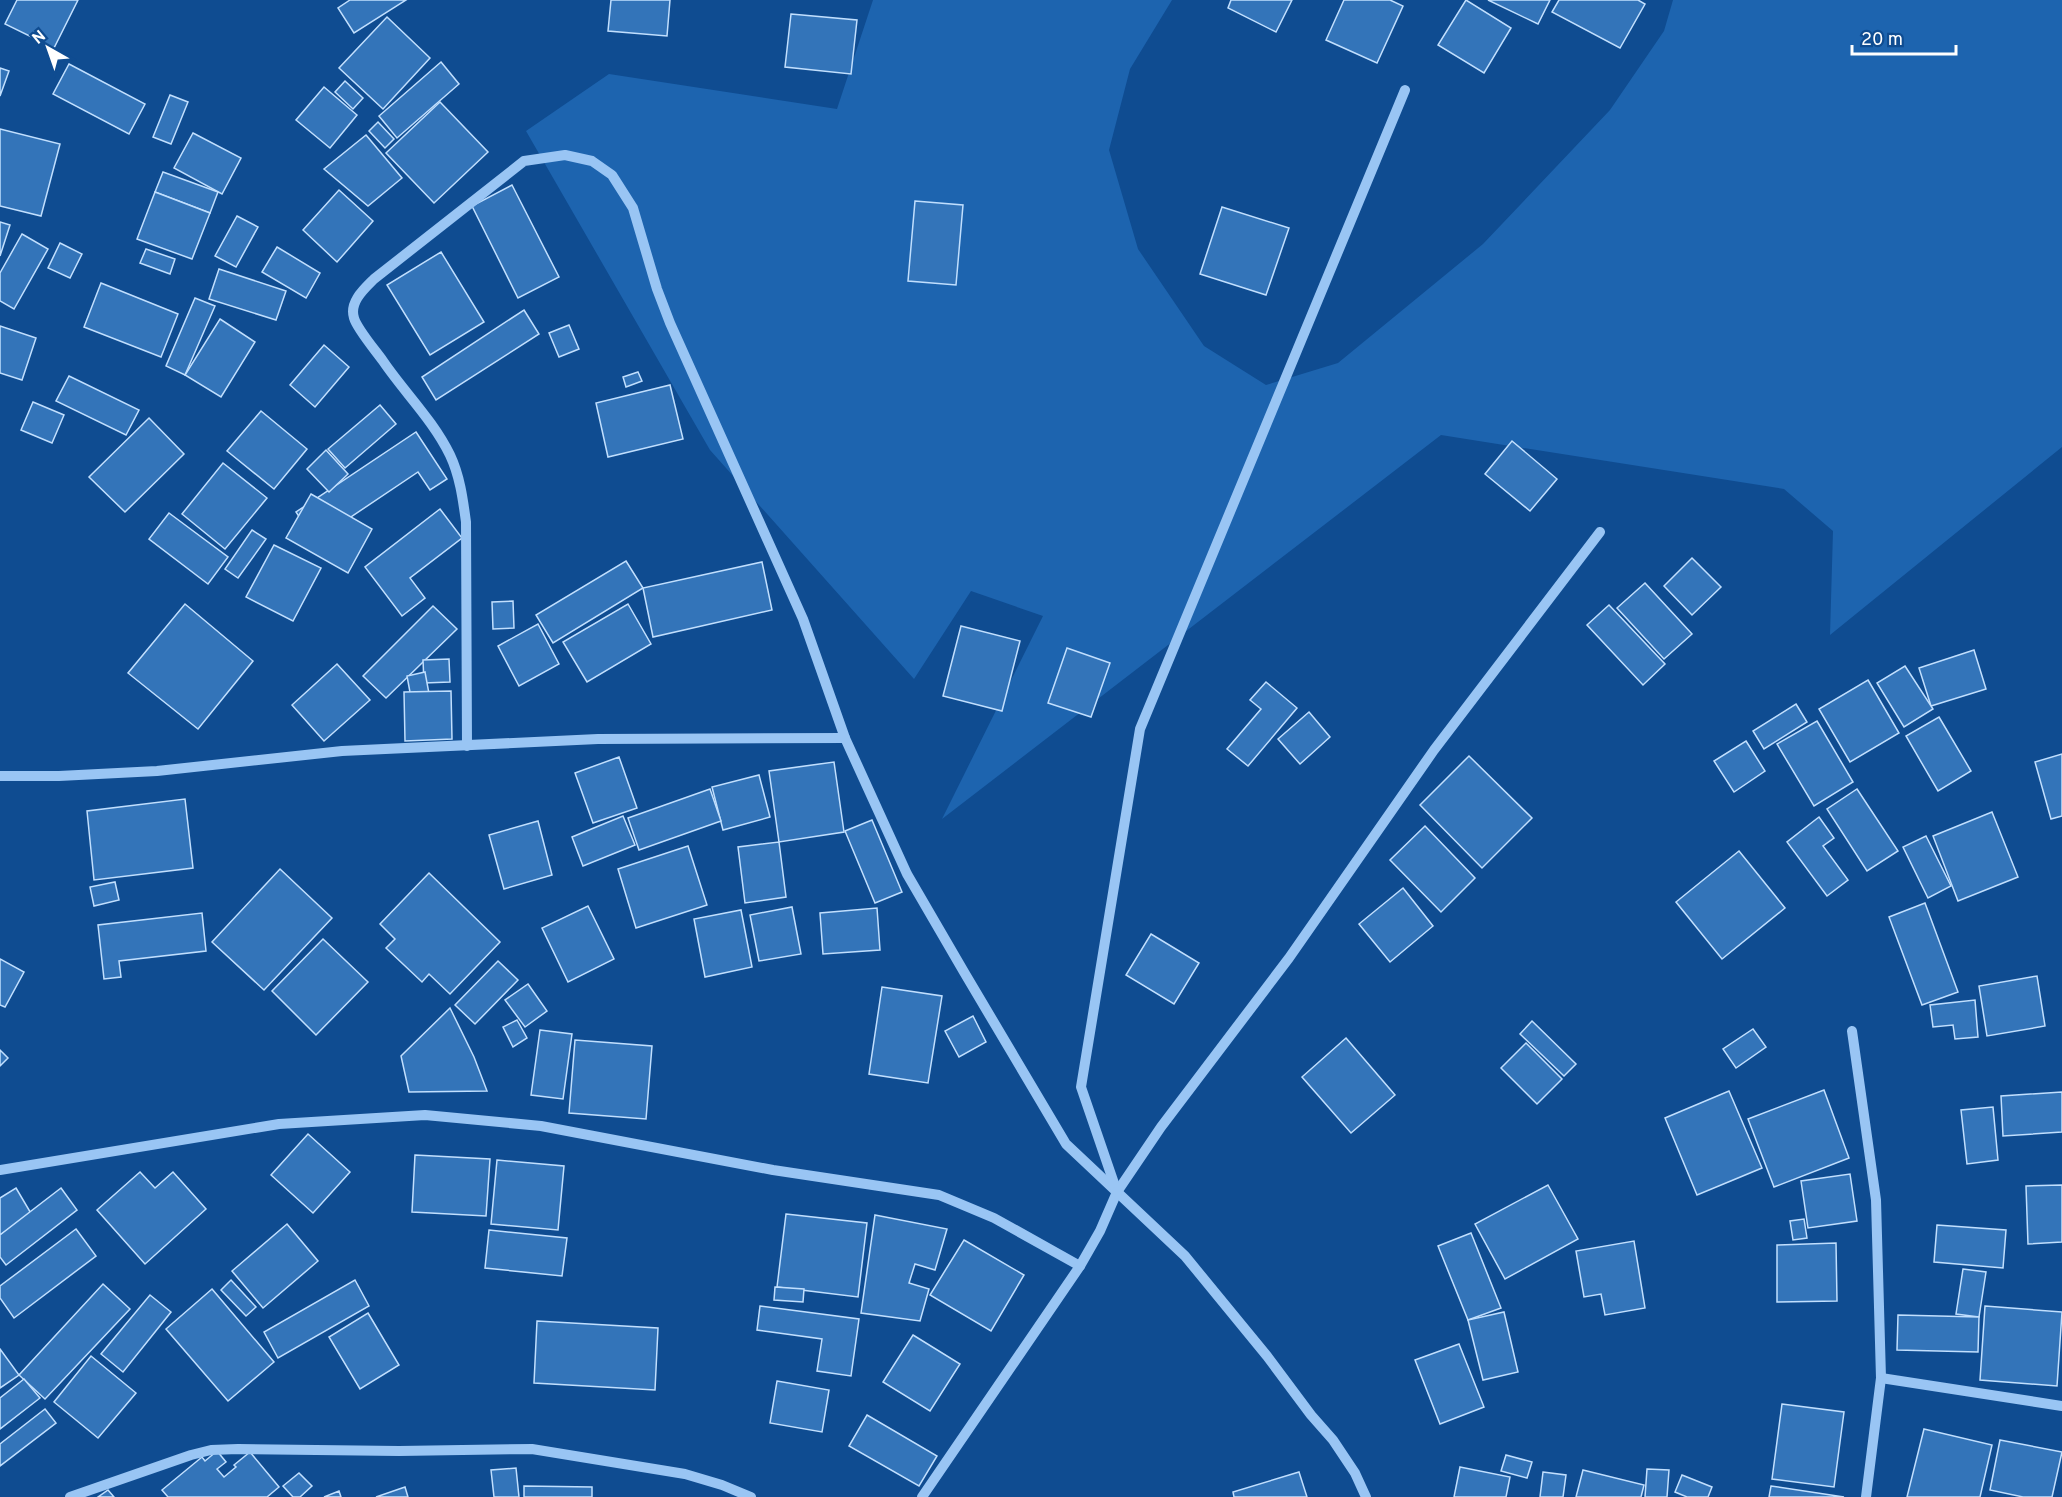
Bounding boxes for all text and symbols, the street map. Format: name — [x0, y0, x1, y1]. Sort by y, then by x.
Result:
north arrow — [18, 18, 78, 78]
scale bar — [1852, 18, 1956, 56]
text: N — [29, 27, 50, 49]
text: 20 m — [1861, 29, 1903, 52]

